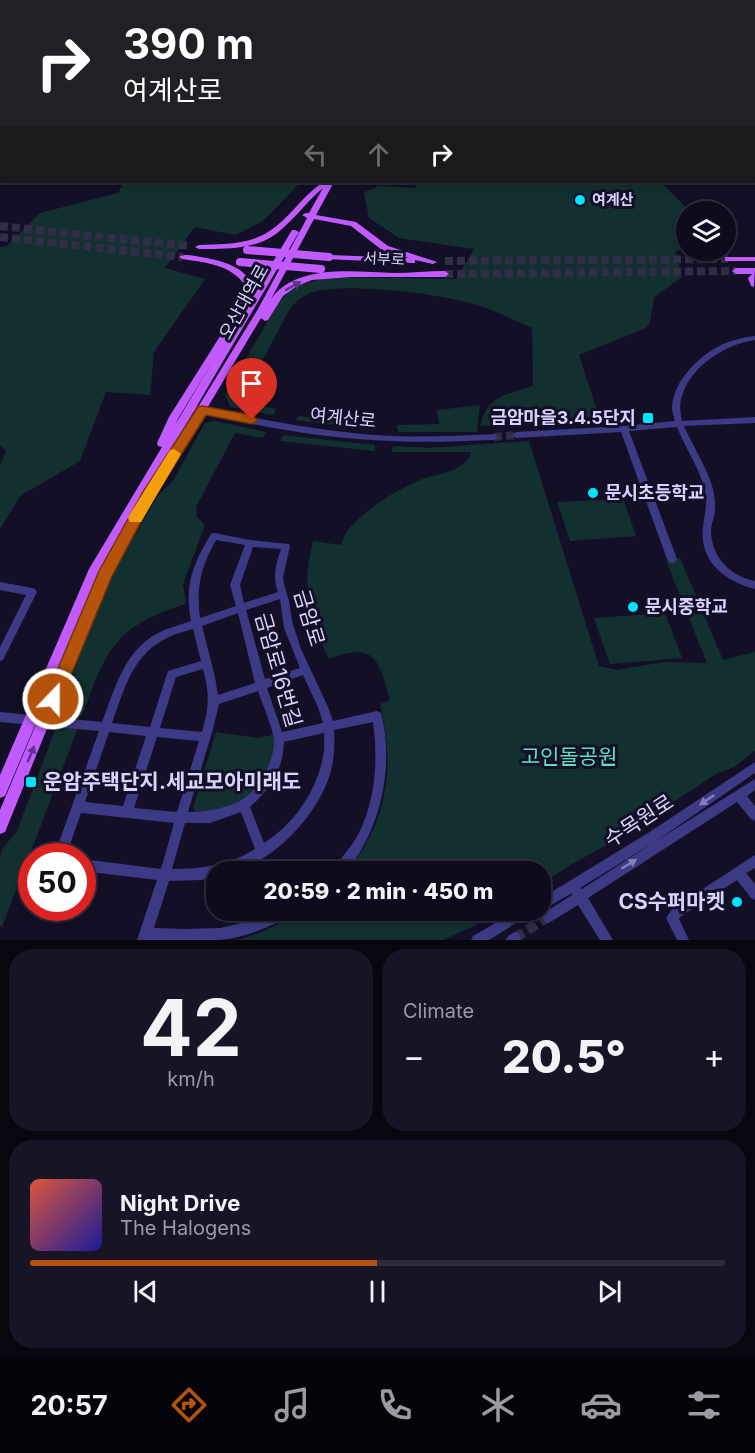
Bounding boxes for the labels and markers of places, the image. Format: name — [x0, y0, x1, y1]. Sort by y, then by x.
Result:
place label: 여계산 — [592, 190, 634, 209]
marker: 여계산 — [573, 193, 587, 207]
pin — [226, 358, 277, 420]
place label: 금암마을3.4.5단지 — [490, 407, 636, 428]
marker: 금암마을3.4.5단지 — [641, 411, 655, 425]
place label: 문시초등학교 — [605, 482, 704, 503]
marker: 문시초등학교 — [586, 486, 600, 500]
place label: 문시중학교 — [645, 596, 728, 617]
marker: 문시중학교 — [626, 600, 640, 614]
place label: 운암주택단지.세교모아미래도 — [43, 769, 301, 794]
marker: 운암주택단지.세교모아미래도 — [24, 775, 38, 789]
place label: CS수퍼마켓 — [618, 889, 725, 914]
marker: CS수퍼마켓 — [730, 895, 744, 909]

